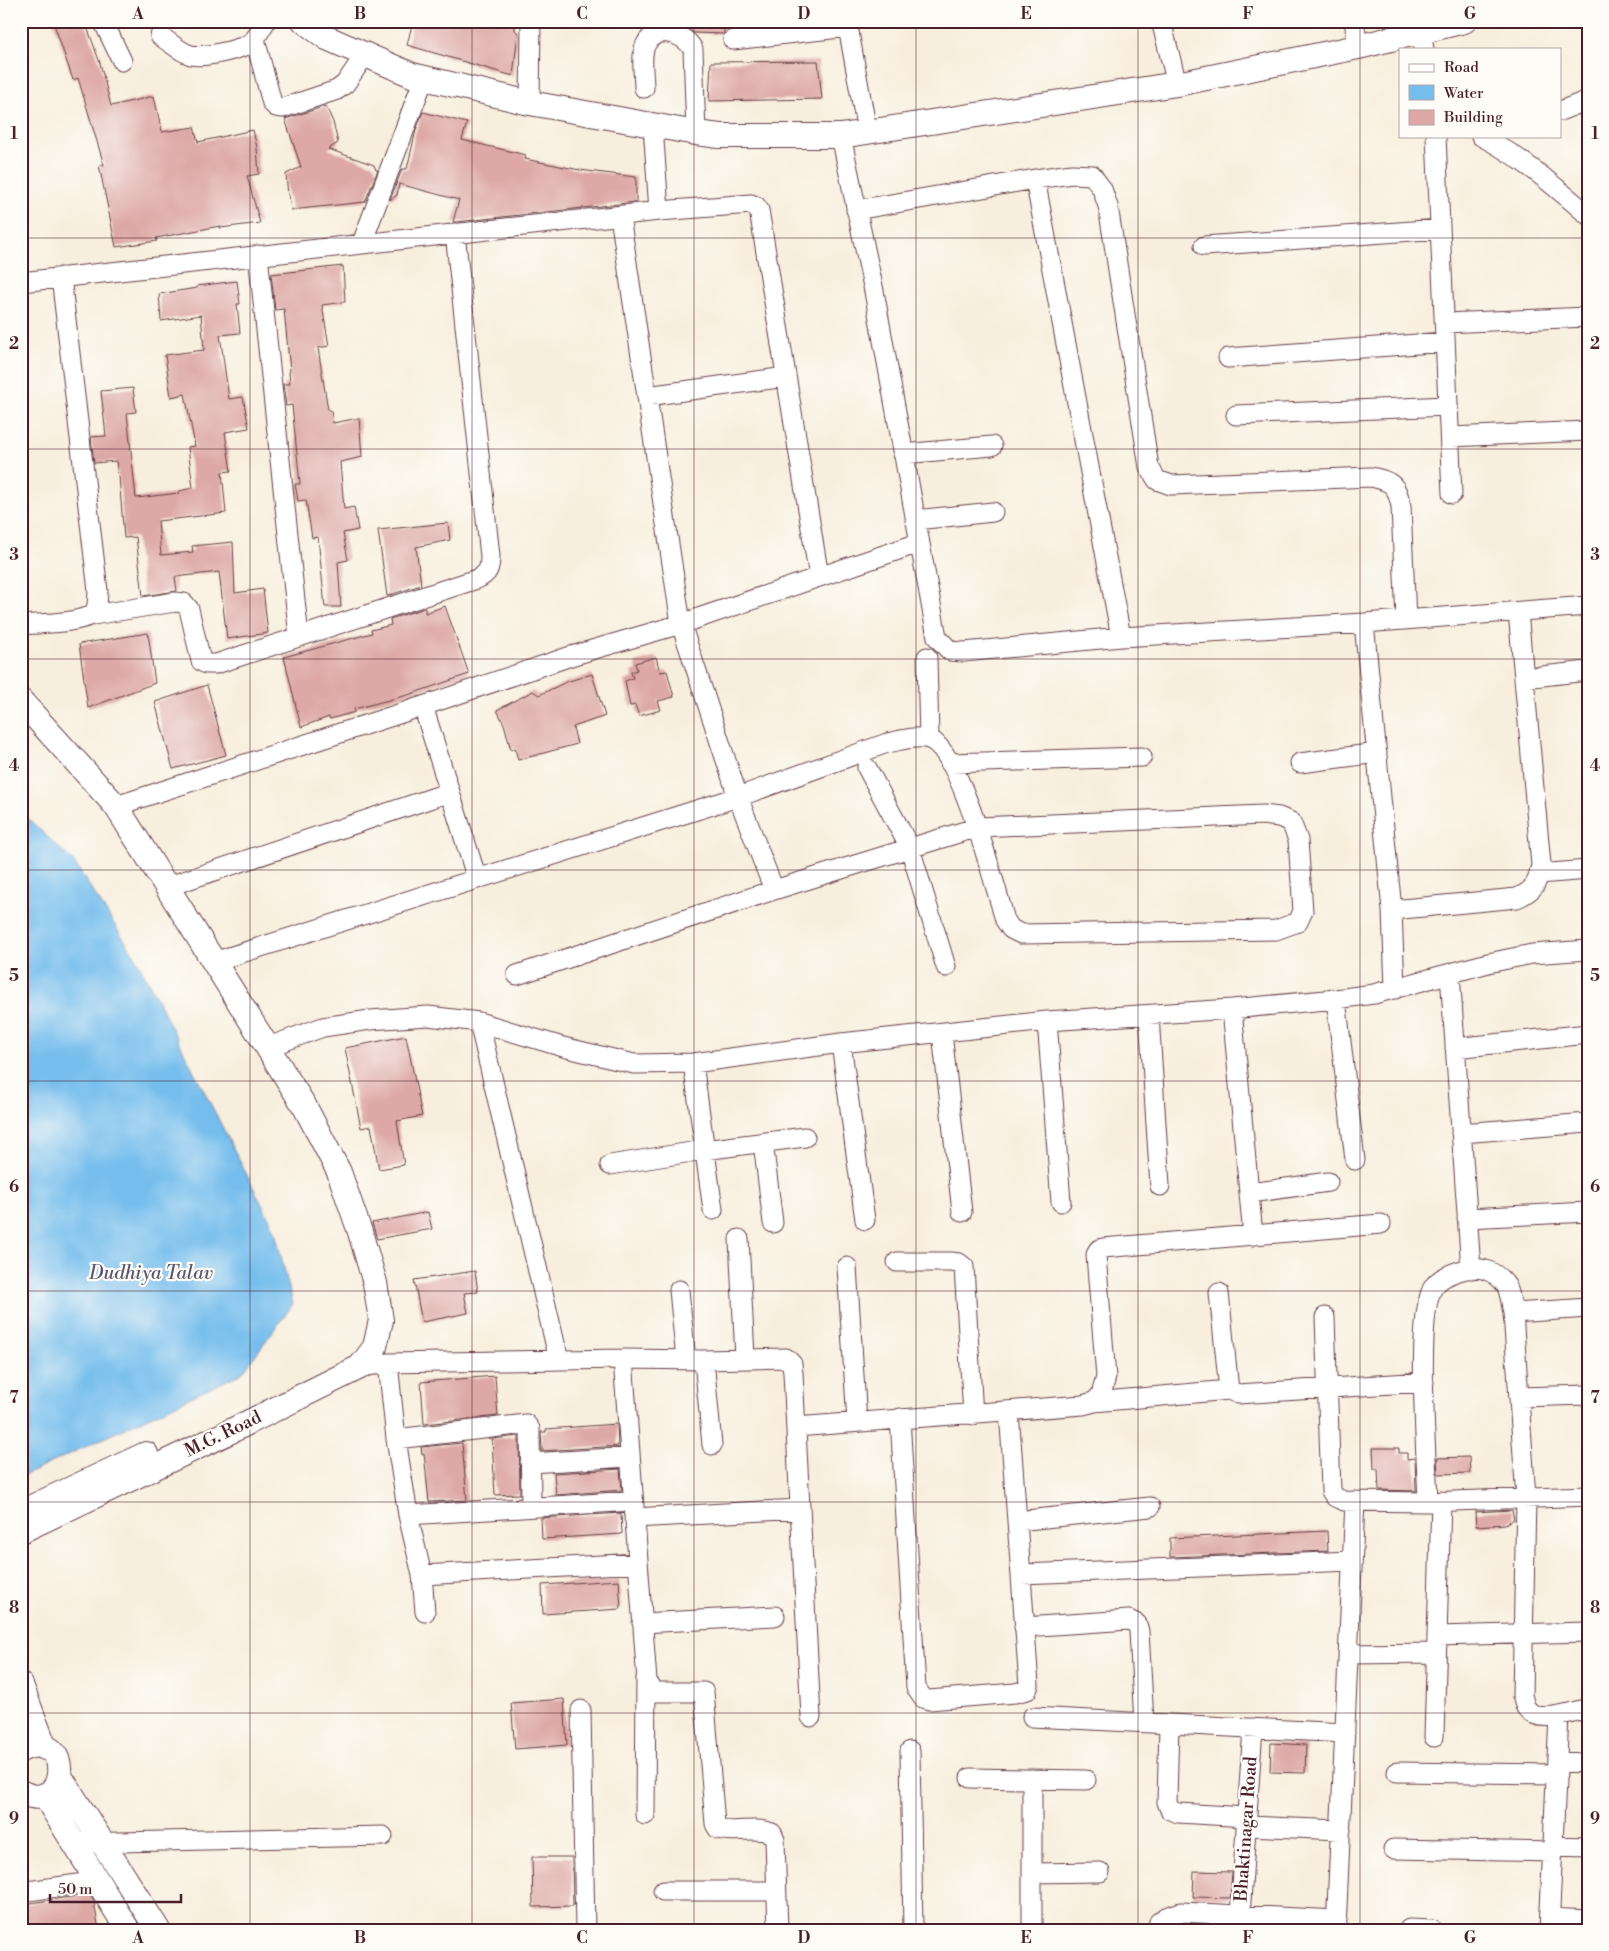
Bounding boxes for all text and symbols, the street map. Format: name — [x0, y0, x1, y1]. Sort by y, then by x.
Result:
text: A — [131, 4, 144, 24]
text: B — [354, 4, 366, 24]
text: C — [576, 4, 588, 24]
text: D — [798, 4, 811, 24]
text: E — [1020, 4, 1032, 24]
text: F — [1242, 4, 1254, 24]
text: G — [1464, 4, 1477, 24]
legend — [1399, 48, 1562, 138]
text: Road — [1444, 58, 1479, 77]
text: Water — [1443, 84, 1484, 103]
text: Building — [1443, 108, 1503, 127]
text: 1 — [10, 124, 18, 144]
text: 1 — [1591, 124, 1599, 144]
text: 2 — [9, 334, 19, 354]
text: 2 — [1590, 334, 1600, 354]
text: 3 — [9, 545, 19, 565]
text: 3 — [1590, 545, 1600, 565]
text: 4 — [9, 756, 20, 776]
text: 4 — [1590, 756, 1601, 776]
text: 5 — [9, 966, 19, 986]
text: 5 — [1590, 966, 1600, 986]
text: 6 — [9, 1177, 19, 1197]
text: 6 — [1590, 1177, 1600, 1197]
water label: Dudhiya Talav — [88, 1261, 214, 1285]
text: 7 — [9, 1388, 19, 1408]
text: 7 — [1590, 1388, 1600, 1408]
street label: M.G. Road — [181, 1405, 266, 1462]
text: 8 — [9, 1598, 19, 1618]
text: 8 — [1590, 1598, 1600, 1618]
street label: Bhaktinagar Road — [1229, 1755, 1263, 1903]
text: 9 — [9, 1809, 19, 1829]
text: 9 — [1590, 1809, 1600, 1829]
scale bar — [50, 1871, 181, 1903]
text: 50 m — [58, 1880, 92, 1899]
text: A — [131, 1928, 144, 1948]
text: B — [354, 1928, 366, 1948]
text: C — [576, 1928, 588, 1948]
text: D — [798, 1928, 811, 1948]
text: E — [1020, 1928, 1032, 1948]
text: F — [1242, 1928, 1254, 1948]
text: G — [1464, 1928, 1477, 1948]

